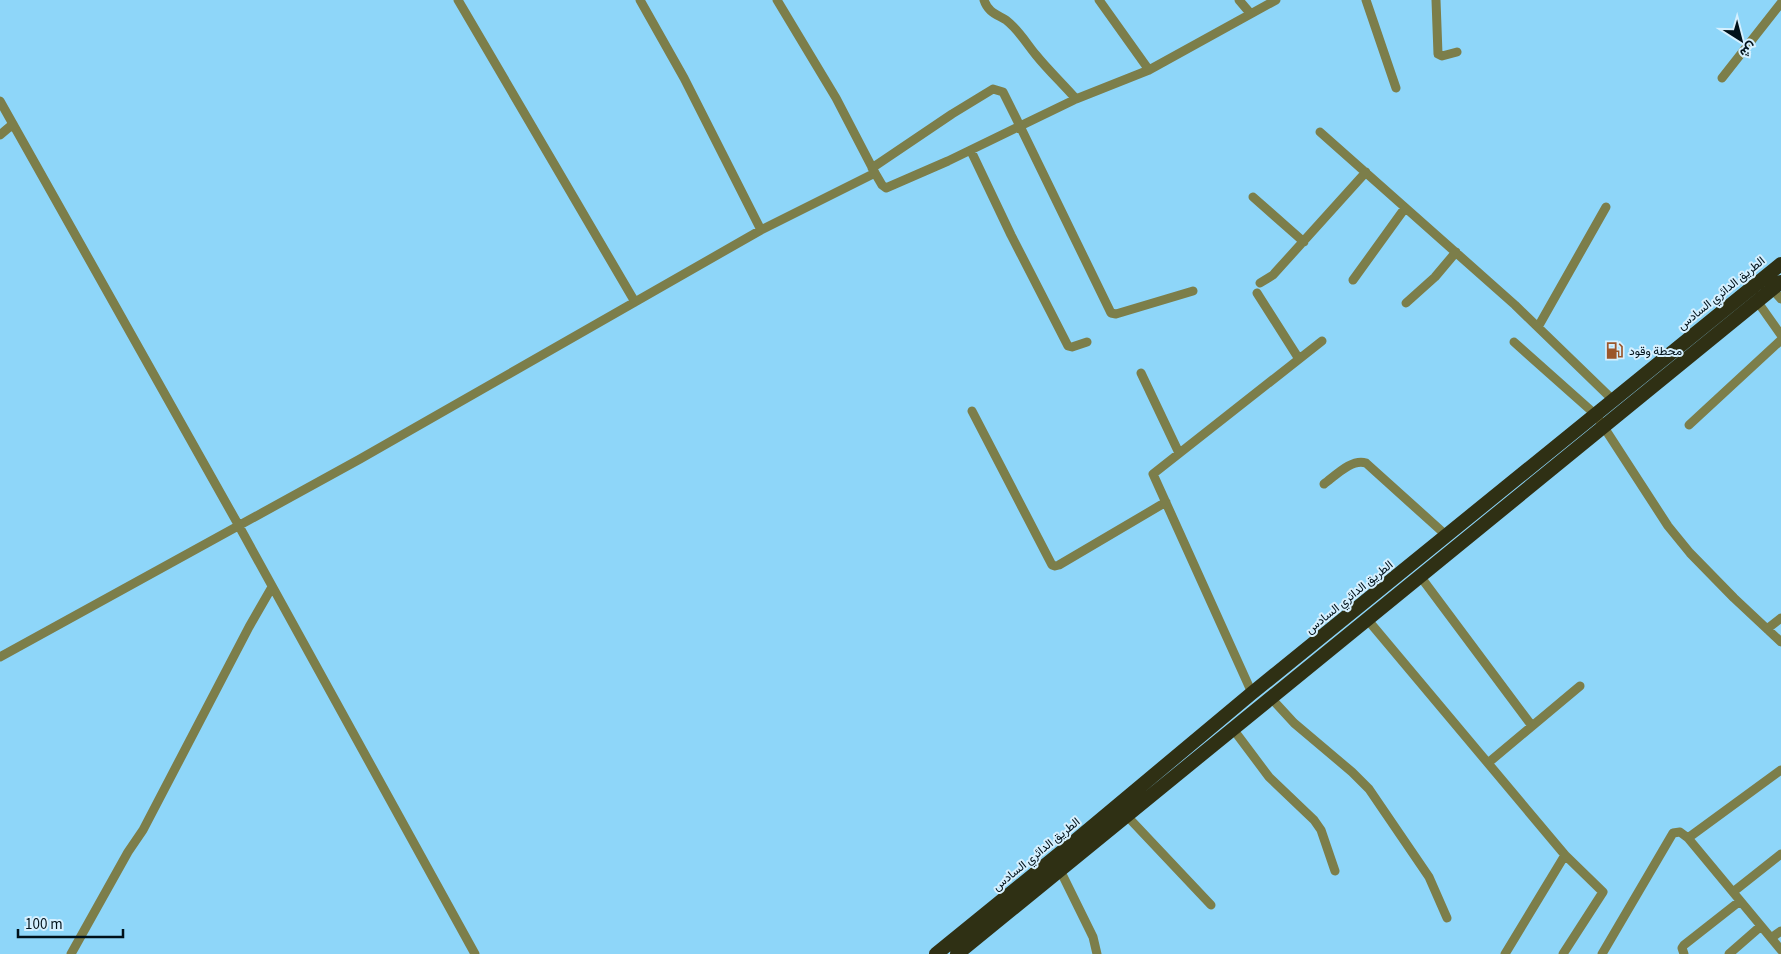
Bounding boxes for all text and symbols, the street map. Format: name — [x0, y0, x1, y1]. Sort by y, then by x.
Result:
north arrow — [1716, 15, 1766, 65]
text: ش — [1735, 37, 1761, 63]
street label: الطريق الدائري السادس — [1674, 253, 1769, 335]
fuel station icon: محطة وقود — [1605, 341, 1625, 361]
place label: محطة وقود — [1629, 343, 1682, 360]
street label: الطريق الدائري السادس — [1302, 557, 1397, 639]
street label: الطريق الدائري السادس — [989, 814, 1084, 896]
scale bar — [18, 906, 122, 938]
text: 100 m — [25, 914, 63, 935]

